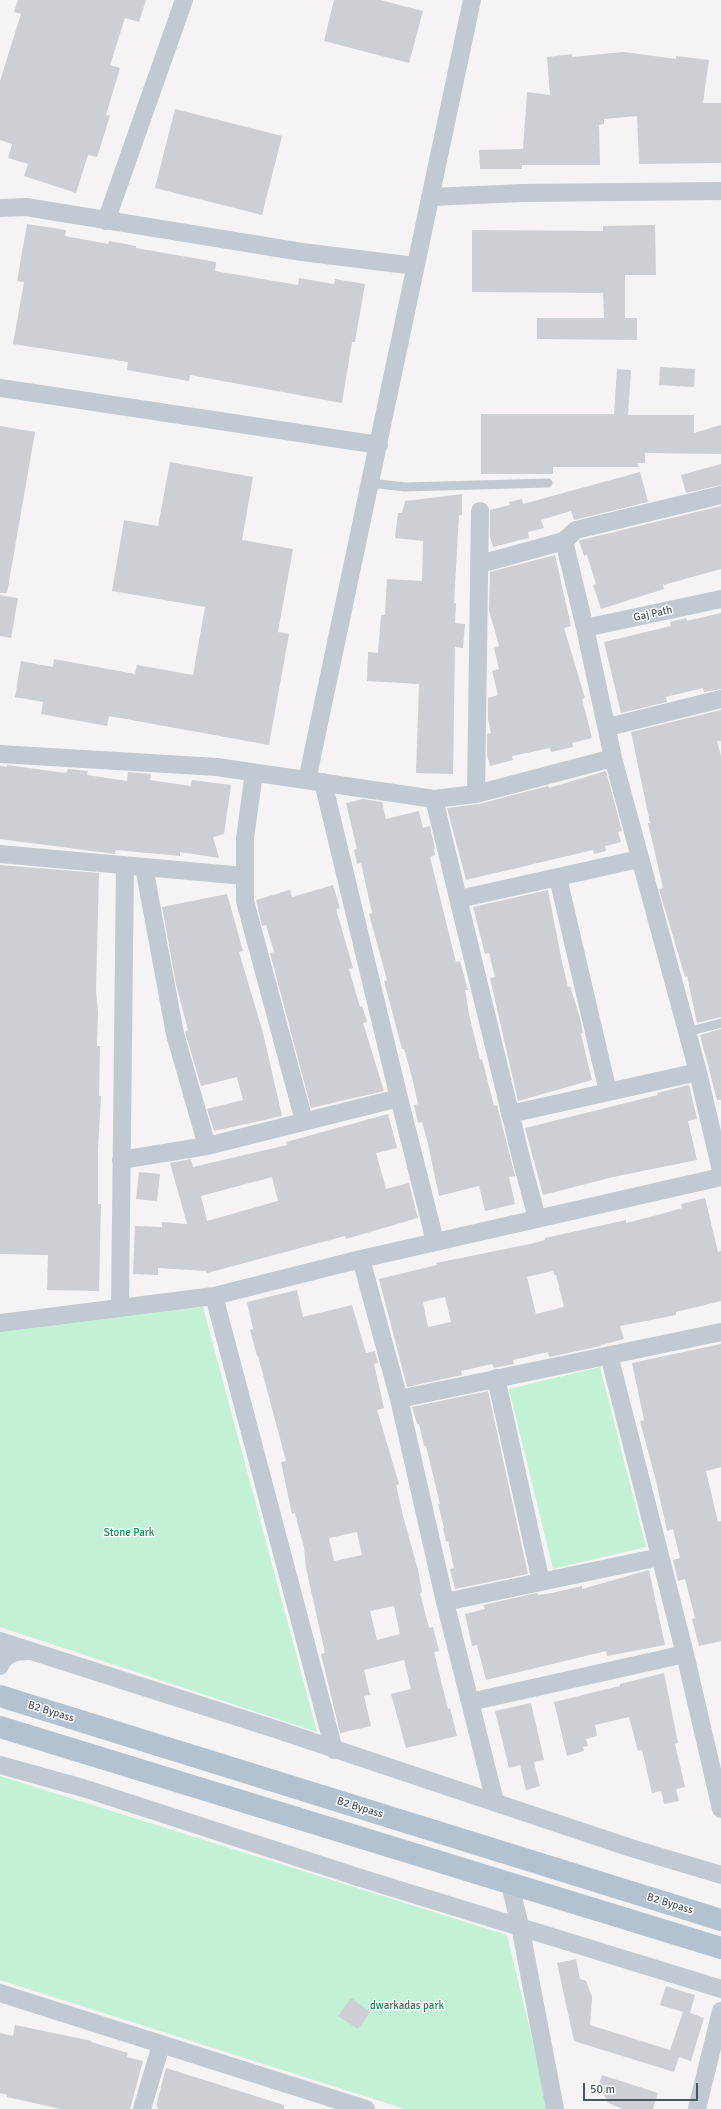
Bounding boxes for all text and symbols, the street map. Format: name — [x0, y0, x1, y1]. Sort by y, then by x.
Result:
street label: Gaj Path — [632, 603, 674, 625]
park label: Stone Park — [104, 1526, 154, 1540]
street label: B2 Bypass — [26, 1699, 76, 1725]
street label: B2 Bypass — [335, 1795, 385, 1821]
street label: B2 Bypass — [645, 1891, 695, 1917]
park label: dwarkadas park — [370, 1999, 444, 2013]
scale bar — [585, 2075, 700, 2101]
text: 50 m — [590, 2082, 615, 2097]

